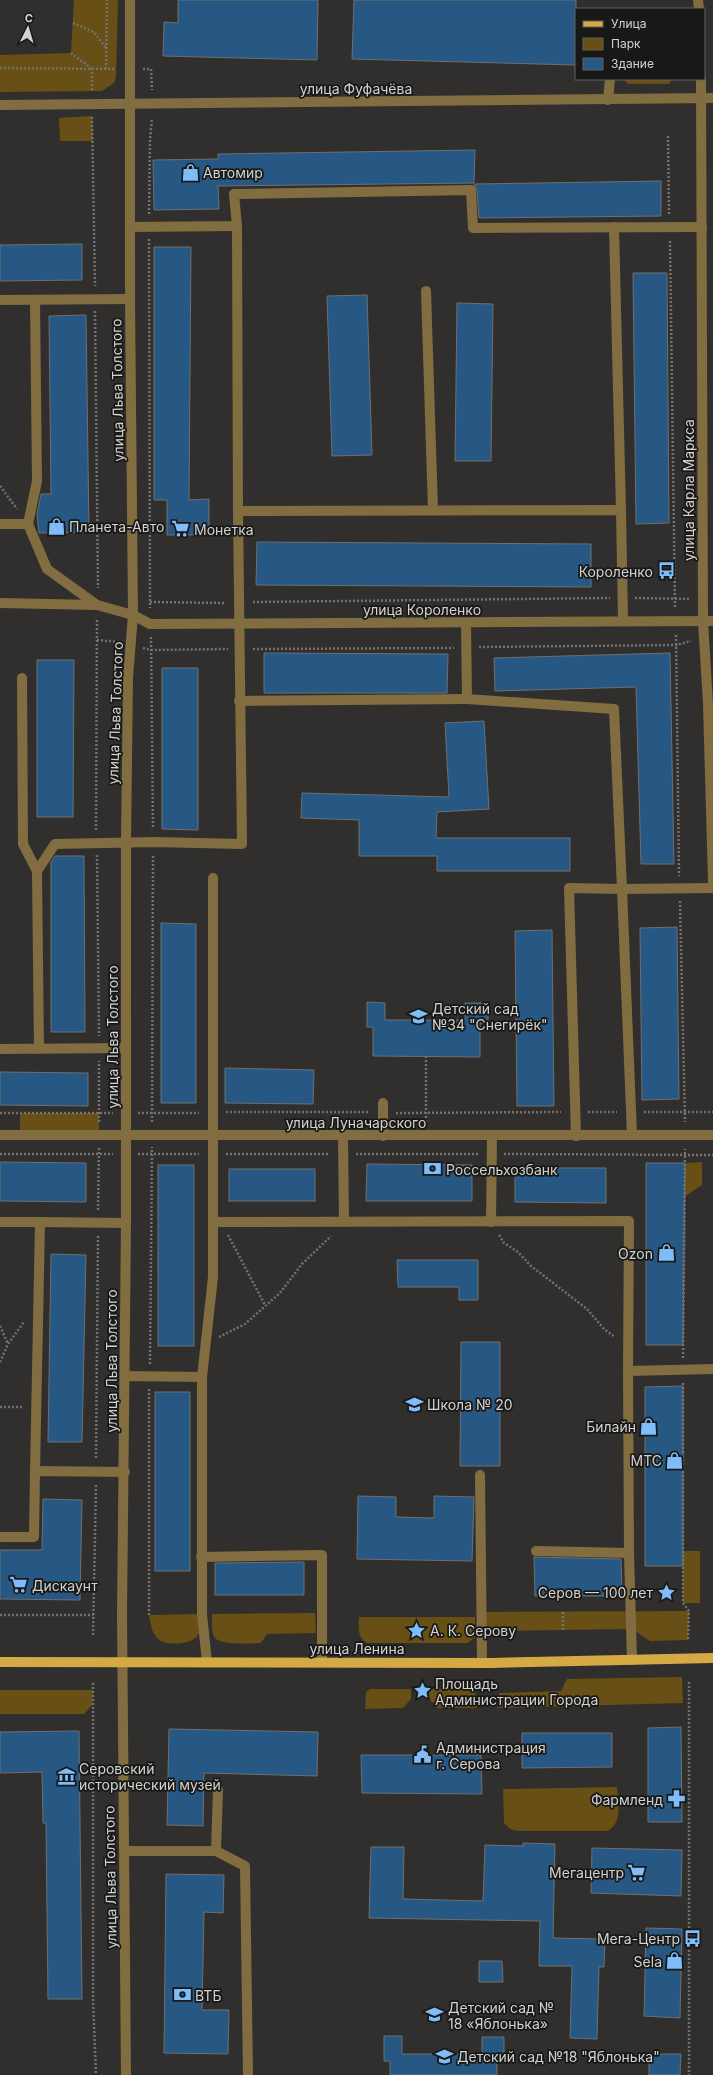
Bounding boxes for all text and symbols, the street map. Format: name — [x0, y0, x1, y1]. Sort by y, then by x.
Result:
north arrow — [8, 8, 48, 48]
legend — [575, 8, 705, 80]
text: С — [24, 11, 34, 25]
text: Улица — [611, 16, 646, 31]
text: Парк — [611, 36, 641, 51]
text: Здание — [611, 56, 654, 71]
street label: улица Фуфачёва — [300, 80, 412, 97]
shop icon: Автомир — [180, 162, 200, 182]
place label: Автомир — [203, 164, 263, 181]
street label: улица Льва Толстого — [107, 318, 127, 462]
street label: улица Карла Маркса — [680, 419, 697, 561]
shop icon: Планета-Авто — [46, 516, 66, 536]
place label: Планета-Авто — [69, 518, 164, 535]
supermarket icon: Монетка — [171, 519, 191, 539]
place label: Монетка — [194, 521, 254, 538]
bus stop icon: Короленко — [656, 561, 676, 581]
place label: Короленко — [579, 563, 653, 580]
street label: улица Короленко — [363, 601, 481, 618]
street label: улица Льва Толстого — [104, 641, 126, 785]
street label: улица Льва Толстого — [104, 965, 121, 1109]
place label: Детский сад №34 "Снегирёк" — [432, 1000, 548, 1033]
school or university icon: Детский сад №34 "Снегирёк" — [409, 1006, 429, 1026]
street label: улица Луначарского — [286, 1114, 426, 1131]
bank icon: Россельхозбанк — [423, 1159, 443, 1179]
place label: Россельхозбанк — [446, 1161, 558, 1178]
shop icon: Ozon — [656, 1243, 676, 1263]
place label: Ozon — [618, 1245, 653, 1262]
street label: улица Льва Толстого — [103, 1289, 120, 1433]
school or university icon: Школа № 20 — [404, 1394, 424, 1414]
place label: Школа № 20 — [427, 1396, 513, 1413]
shop icon: Билайн — [639, 1416, 659, 1436]
place label: Билайн — [586, 1418, 636, 1435]
shop icon: МТС — [665, 1450, 685, 1470]
place label: МТС — [631, 1452, 662, 1469]
supermarket icon: Дискаунт — [9, 1575, 29, 1595]
place label: Дискаунт — [32, 1577, 98, 1594]
place icon: Серов — 100 лет — [656, 1582, 676, 1602]
place label: Серов — 100 лет — [538, 1584, 653, 1601]
place icon: А. К. Серову — [407, 1620, 427, 1640]
place label: А. К. Серову — [430, 1622, 516, 1639]
street label: улица Ленина — [309, 1640, 405, 1657]
place label: Площадь Администрации Города — [435, 1675, 598, 1708]
place icon: Площадь Администрации Города — [412, 1681, 432, 1701]
place label: Администрация г. Серова — [436, 1739, 546, 1772]
public building icon: Администрация г. Серова — [413, 1745, 433, 1765]
place label: Серовский исторический музей — [79, 1760, 221, 1793]
museum icon: Серовский исторический музей — [56, 1766, 76, 1786]
pharmacy icon: Фармленд — [666, 1789, 686, 1809]
place label: Фармленд — [591, 1791, 663, 1808]
street label: улица Льва Толстого — [100, 1805, 120, 1949]
supermarket icon: Мегацентр — [627, 1862, 647, 1882]
place label: Мегацентр — [549, 1864, 624, 1881]
bus stop icon: Мега-Центр — [683, 1928, 703, 1948]
place label: Мега-Центр — [597, 1930, 680, 1947]
shop icon: Sela — [665, 1951, 685, 1971]
place label: Sela — [634, 1953, 662, 1970]
bank icon: ВТБ — [172, 1985, 192, 2005]
place label: ВТБ — [195, 1987, 221, 2004]
place label: Детский сад № 18 «Яблонька» — [448, 1999, 554, 2032]
school or university icon: Детский сад № 18 «Яблонька» — [425, 2005, 445, 2025]
school or university icon: Детский сад №18 "Яблонька" — [434, 2046, 454, 2066]
place label: Детский сад №18 "Яблонька" — [457, 2048, 660, 2065]

